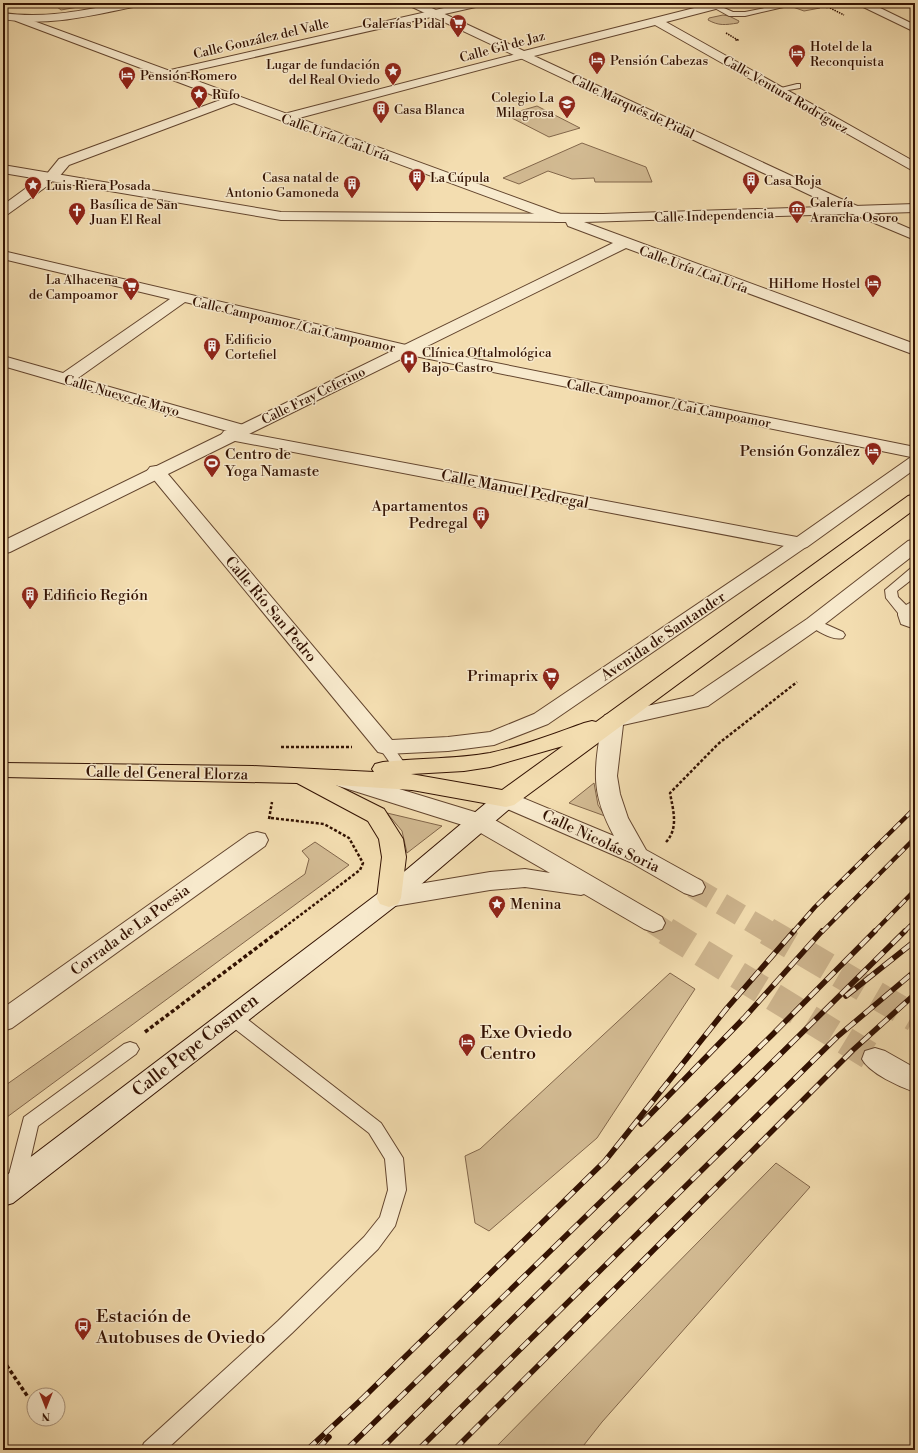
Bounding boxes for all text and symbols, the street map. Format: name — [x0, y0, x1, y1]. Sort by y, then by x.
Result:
supermarket icon: Galerías Pidal — [448, 13, 468, 38]
street label: Calle González del Valle — [192, 15, 331, 62]
place label: Galerías Pidal — [362, 16, 445, 32]
street label: Calle Gil de Jaz — [458, 28, 547, 66]
place label: Hotel de la Reconquista — [810, 39, 884, 70]
hotel icon: Hotel de la Reconquista — [787, 43, 807, 68]
hotel icon: Pensión Cabezas — [587, 50, 607, 75]
street label: Calle Ventura Rodríguez — [720, 52, 851, 137]
place label: Pensión Cabezas — [610, 53, 708, 69]
place label: Lugar de fundación del Real Oviedo — [266, 57, 380, 88]
place icon: Lugar de fundación del Real Oviedo — [383, 61, 403, 86]
hotel icon: Pensión Romero — [117, 65, 137, 90]
place label: Pensión Romero — [140, 68, 237, 84]
street label: Calle Marqués de Pidal — [568, 71, 697, 143]
place icon: Rufo — [189, 84, 209, 109]
place label: Rufo — [212, 87, 240, 103]
place label: Colegio La Milagrosa — [491, 90, 554, 121]
school or university icon: Colegio La Milagrosa — [557, 94, 577, 119]
building icon: Casa Blanca — [371, 99, 391, 124]
place label: Casa Blanca — [394, 102, 465, 118]
street label: Calle Uría / Cai Uría — [279, 111, 393, 165]
building icon: La Cúpula — [407, 167, 427, 192]
place label: Casa natal de Antonio Gamoneda — [224, 170, 339, 201]
place label: La Cúpula — [430, 170, 490, 186]
building icon: Casa Roja — [741, 170, 761, 195]
place label: Casa Roja — [764, 173, 822, 189]
building icon: Casa natal de Antonio Gamoneda — [342, 174, 362, 199]
place icon: Luis Riera Posada — [23, 175, 43, 200]
place label: Luis Riera Posada — [46, 178, 151, 194]
place label: Galería Arancha Osoro — [809, 195, 898, 226]
place label: Basílica de San Juan El Real — [89, 197, 178, 228]
museum icon: Galería Arancha Osoro — [787, 199, 807, 224]
church icon: Basílica de San Juan El Real — [67, 201, 87, 226]
street label: Calle Independencia — [654, 206, 775, 226]
street label: Calle Uría / Cai Uría — [637, 243, 751, 297]
place label: La Alhacena de Campoamor — [29, 272, 118, 303]
hotel icon: HiHome Hostel — [863, 273, 883, 298]
supermarket icon: La Alhacena de Campoamor — [121, 276, 141, 301]
place label: HiHome Hostel — [769, 276, 860, 292]
street label: Calle Campoamor / Cai Campoamor — [191, 294, 397, 356]
place label: Edificio Cortefiel — [225, 332, 277, 363]
building icon: Edificio Cortefiel — [202, 336, 222, 361]
place label: Clínica Oftalmológica Bajo-Castro — [421, 345, 552, 376]
hospital icon: Clínica Oftalmológica Bajo-Castro — [399, 349, 419, 374]
street label: Calle Fray Ceferino — [259, 364, 368, 428]
street label: Calle Nueve de Mayo — [62, 372, 181, 420]
street label: Calle Campoamor / Cai Campoamor — [565, 376, 773, 432]
hotel icon: Pensión González — [863, 441, 883, 466]
place label: Pensión González — [740, 442, 860, 461]
place label: Centro de Yoga Namaste — [224, 445, 319, 481]
sports icon: Centro de Yoga Namaste — [202, 453, 222, 478]
street label: Calle Manuel Pedregal — [439, 466, 591, 513]
place label: Apartamentos Pedregal — [371, 497, 469, 533]
building icon: Apartamentos Pedregal — [471, 505, 491, 530]
street label: Calle Río San Pedro — [221, 552, 321, 666]
building icon: Edificio Región — [20, 585, 40, 610]
place label: Edificio Región — [43, 586, 148, 605]
street label: Avenida de Santander — [596, 587, 730, 686]
supermarket icon: Primaprix — [541, 666, 561, 691]
place label: Primaprix — [467, 667, 538, 686]
street label: Calle del General Elorza — [86, 763, 249, 784]
street label: Calle Nicolás Soria — [539, 806, 663, 877]
street label: Corrada de La Poesia — [67, 880, 194, 980]
place icon: Menina — [487, 894, 507, 919]
place label: Menina — [510, 895, 562, 914]
street label: Calle Pepe Cosmen — [127, 989, 263, 1102]
place label: Exe Oviedo Centro — [480, 1021, 572, 1065]
hotel icon: Exe Oviedo Centro — [457, 1032, 477, 1057]
place label: Estación de Autobuses de Oviedo — [95, 1305, 265, 1349]
bus stop icon: Estación de Autobuses de Oviedo — [73, 1316, 93, 1341]
north arrow — [26, 1387, 66, 1427]
text: N — [41, 1409, 50, 1423]

